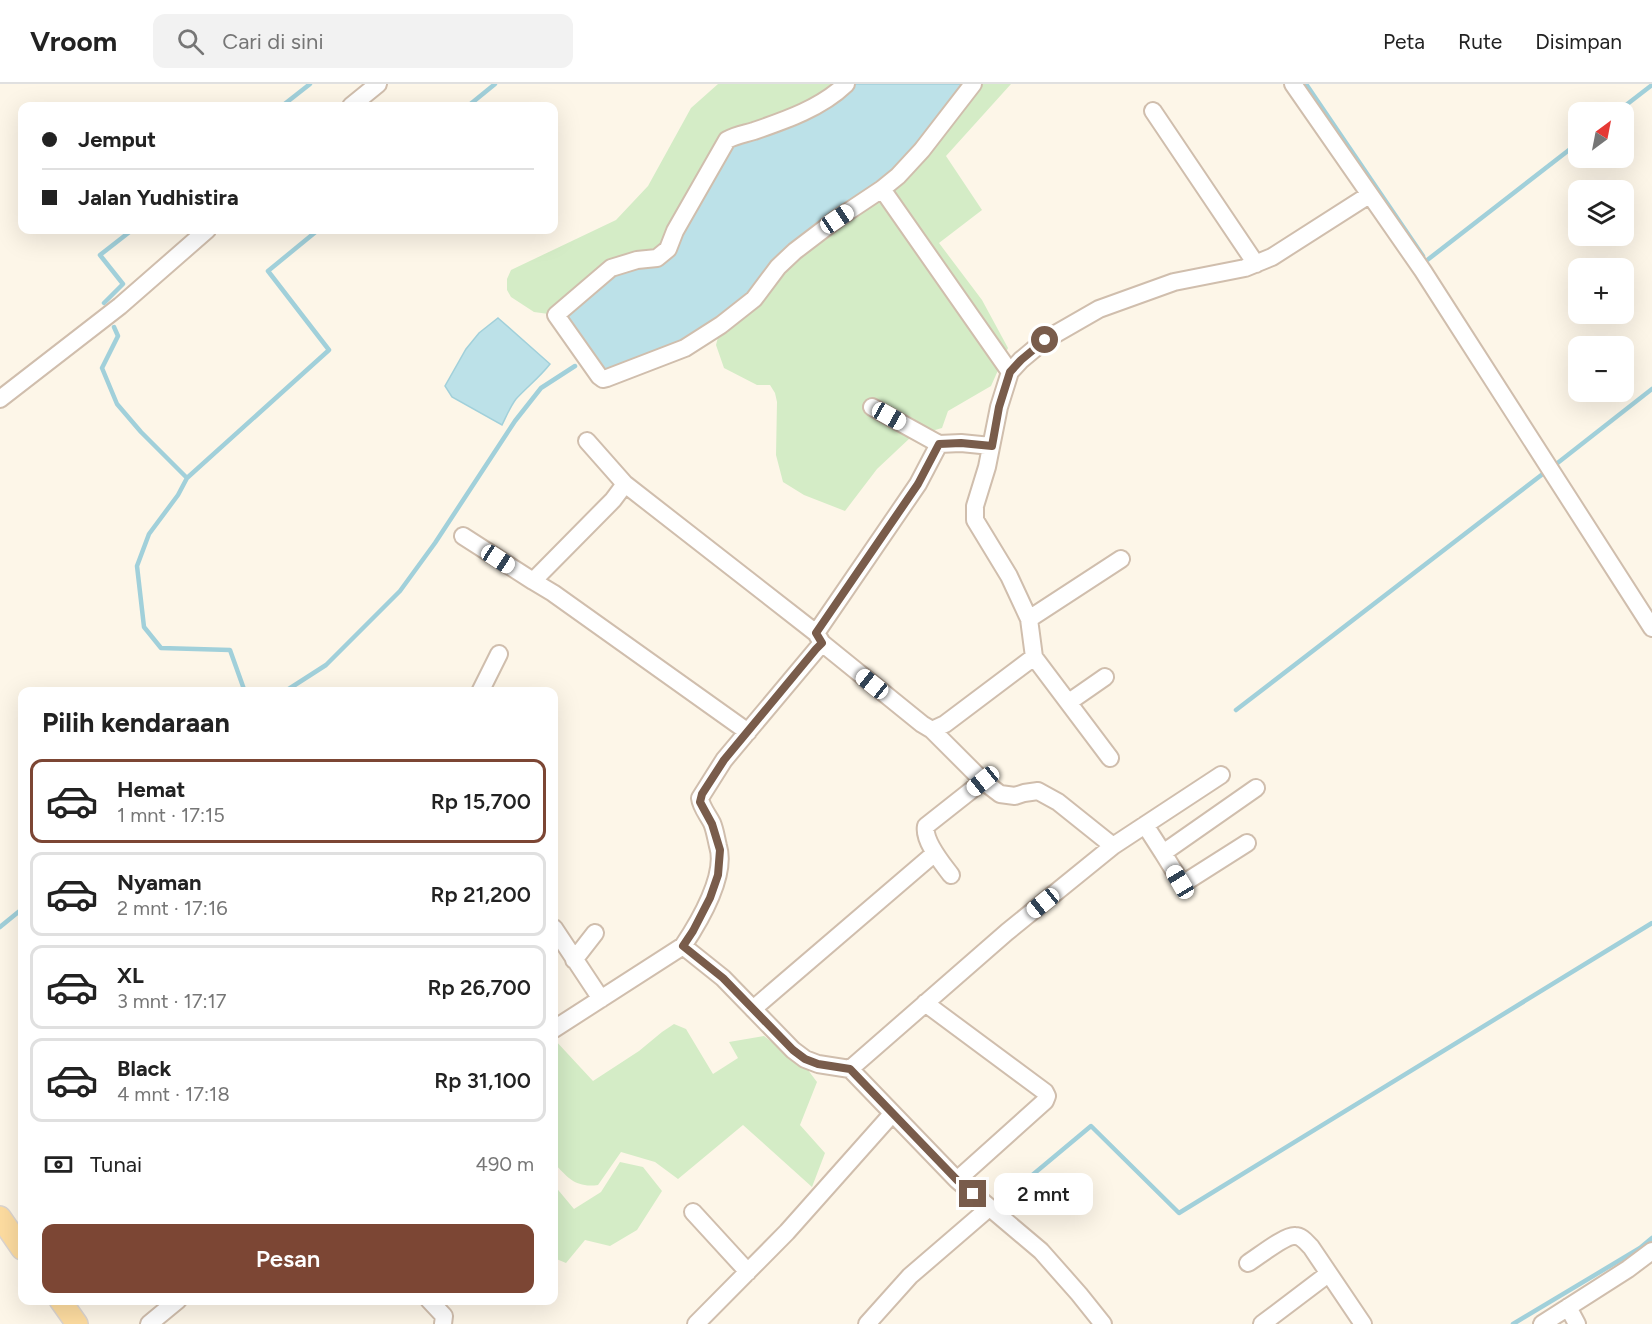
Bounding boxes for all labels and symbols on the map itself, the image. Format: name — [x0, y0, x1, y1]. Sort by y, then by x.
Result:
north arrow — [1568, 102, 1634, 168]
car — [817, 201, 857, 237]
route start — [1031, 326, 1058, 353]
car — [869, 399, 909, 433]
car — [478, 542, 518, 576]
car — [852, 666, 892, 702]
car — [963, 763, 1003, 799]
car — [1163, 862, 1197, 902]
car — [1023, 885, 1063, 921]
callout: 2 mnt — [994, 1173, 1093, 1215]
route end — [959, 1180, 986, 1207]

